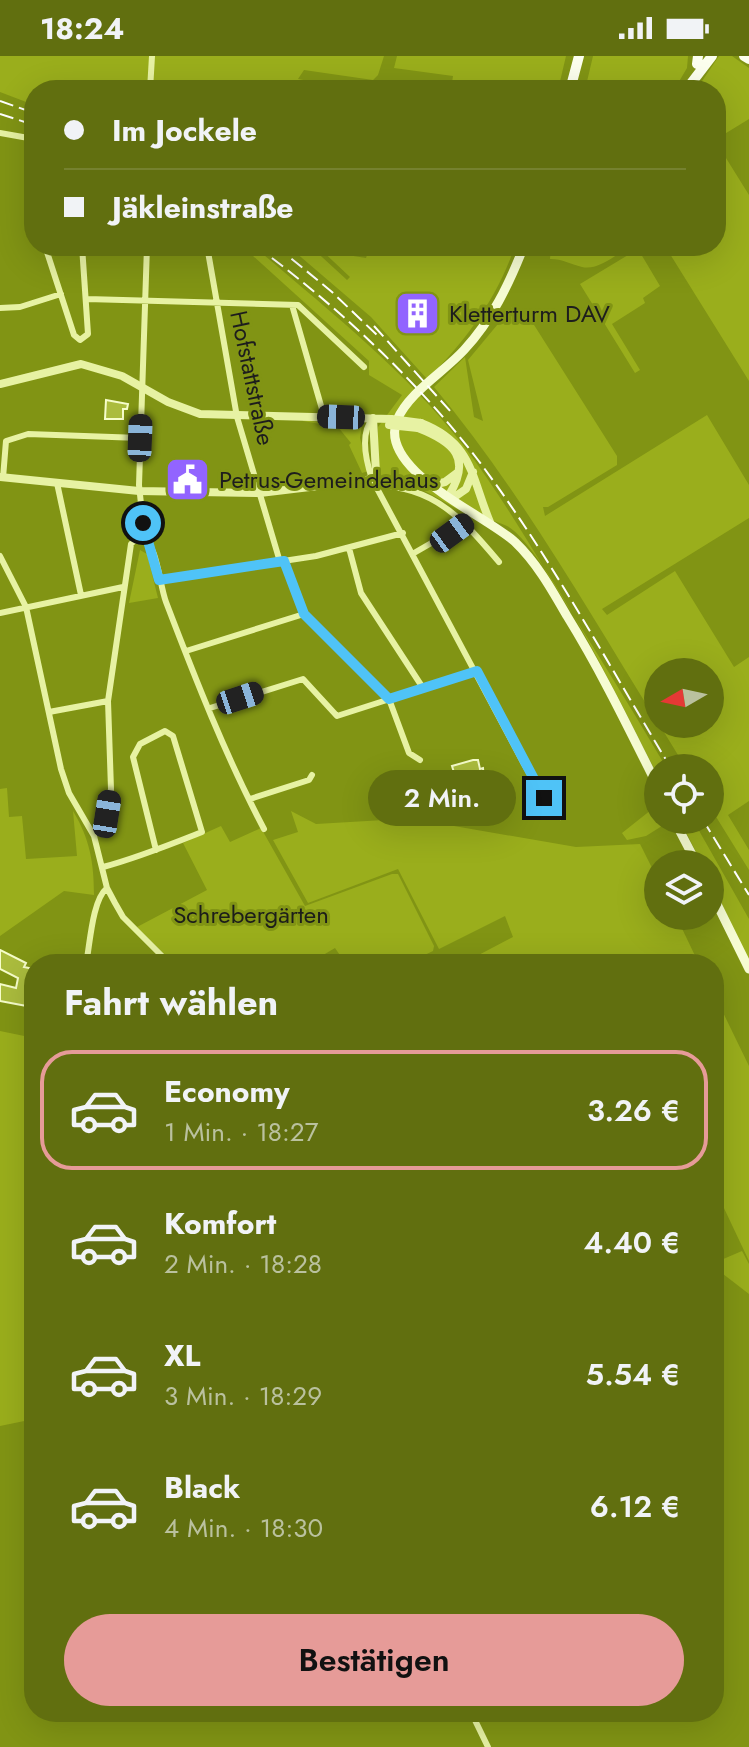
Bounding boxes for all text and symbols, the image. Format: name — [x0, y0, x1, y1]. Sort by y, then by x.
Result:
text: 18:24 — [40, 7, 124, 50]
text: Im Jockele — [112, 109, 257, 152]
text: Jäkleinstraße — [112, 186, 293, 229]
building icon: Kletterturm DAV — [394, 290, 442, 338]
place label: Kletterturm DAV — [449, 296, 610, 331]
street label: Hofstattstraße — [221, 307, 284, 448]
car — [317, 404, 365, 430]
car — [127, 414, 153, 462]
public building icon: Petrus-Gemeindehaus — [164, 456, 212, 504]
place label: Petrus-Gemeindehaus — [219, 462, 438, 497]
route start — [125, 505, 161, 541]
car — [426, 509, 478, 557]
north arrow — [644, 658, 724, 738]
map controls — [644, 658, 724, 930]
car — [213, 679, 267, 717]
button: locate — [644, 754, 724, 834]
callout: 2 Min. — [368, 770, 516, 826]
text: 2 Min. — [404, 779, 480, 817]
route end — [526, 780, 562, 816]
car — [91, 788, 123, 840]
button: layers — [644, 850, 724, 930]
park label: Schrebergärten — [173, 897, 329, 932]
text: Fahrt wählen — [64, 976, 278, 1028]
text: Economy — [164, 1070, 290, 1113]
icon: car — [68, 1074, 140, 1146]
text: 3.26 € — [587, 1089, 680, 1132]
text: 1 Min. · 18:27 — [164, 1113, 318, 1151]
text: Komfort — [164, 1202, 276, 1245]
icon: car — [68, 1206, 140, 1278]
text: 4.40 € — [584, 1221, 680, 1264]
text: 2 Min. · 18:28 — [164, 1245, 322, 1283]
text: XL — [164, 1334, 200, 1377]
icon: car — [68, 1338, 140, 1410]
text: 5.54 € — [586, 1353, 680, 1396]
text: 3 Min. · 18:29 — [164, 1377, 322, 1415]
text: Black — [164, 1466, 240, 1509]
icon: car — [68, 1470, 140, 1542]
text: 6.12 € — [590, 1485, 680, 1528]
text: 4 Min. · 18:30 — [164, 1509, 323, 1547]
button: Bestätigen — [64, 1614, 684, 1706]

